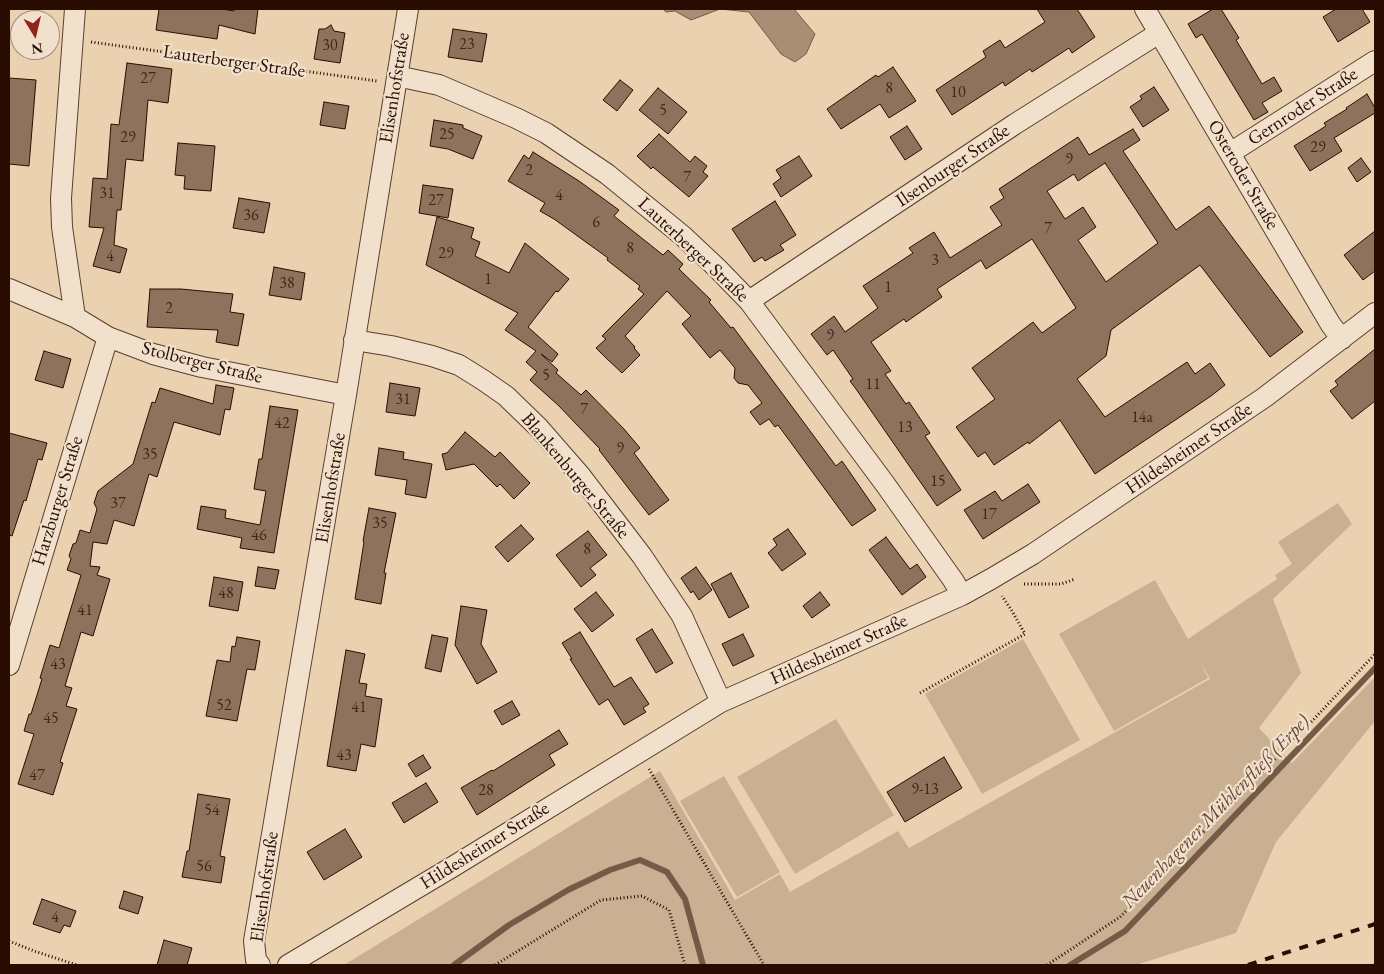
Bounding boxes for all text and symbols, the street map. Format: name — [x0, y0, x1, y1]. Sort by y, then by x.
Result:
north arrow — [10, 10, 60, 60]
street label: Elisenhofstraße — [375, 31, 415, 145]
house number: 23 — [459, 35, 475, 55]
house number: 30 — [322, 36, 338, 56]
text: N — [30, 39, 44, 59]
street label: Lauterberger Straße — [161, 41, 307, 83]
street label: Gernroder Straße — [1244, 63, 1362, 151]
house number: 27 — [140, 69, 156, 89]
house number: 8 — [885, 79, 893, 99]
house number: 10 — [950, 83, 966, 103]
house number: 5 — [659, 101, 667, 121]
street label: Osteroder Straße — [1202, 116, 1284, 234]
street label: Ilsenburger Straße — [892, 120, 1014, 212]
house number: 25 — [439, 125, 455, 145]
house number: 29 — [120, 128, 136, 148]
house number: 29 — [1310, 138, 1326, 158]
house number: 9 — [1065, 150, 1073, 170]
house number: 2 — [525, 161, 533, 181]
house number: 7 — [683, 168, 691, 188]
house number: 31 — [99, 184, 115, 204]
house number: 4 — [555, 186, 563, 206]
house number: 27 — [428, 191, 444, 211]
street label: Lauterberger Straße — [633, 193, 753, 307]
house number: 36 — [243, 206, 259, 226]
house number: 6 — [592, 213, 600, 233]
house number: 7 — [1044, 219, 1052, 239]
house number: 8 — [626, 239, 634, 259]
house number: 29 — [438, 244, 454, 264]
house number: 4 — [106, 247, 114, 267]
house number: 3 — [931, 251, 939, 271]
house number: 1 — [484, 270, 492, 290]
house number: 38 — [279, 274, 295, 294]
house number: 1 — [884, 278, 892, 298]
house number: 2 — [165, 299, 173, 319]
house number: 9 — [826, 326, 834, 346]
street label: Stolberger Straße — [139, 337, 265, 389]
house number: 5 — [542, 366, 550, 386]
house number: 11 — [865, 375, 881, 395]
house number: 31 — [395, 390, 411, 410]
street label: Hildesheimer Straße — [1121, 398, 1257, 500]
house number: 7 — [580, 400, 588, 420]
street label: Blankenburger Straße — [516, 408, 634, 544]
house number: 14a — [1131, 408, 1153, 428]
house number: 42 — [274, 414, 290, 434]
house number: 13 — [897, 418, 913, 438]
street label: Elisenhofstraße — [311, 431, 351, 545]
street label: Harzburger Straße — [27, 434, 89, 568]
house number: 9 — [616, 439, 624, 459]
house number: 35 — [142, 445, 158, 465]
house number: 15 — [930, 472, 946, 492]
house number: 37 — [110, 494, 126, 514]
house number: 17 — [981, 505, 997, 525]
house number: 35 — [372, 514, 388, 534]
house number: 46 — [251, 526, 267, 546]
house number: 8 — [583, 540, 591, 560]
house number: 48 — [218, 584, 234, 604]
house number: 41 — [77, 601, 93, 621]
street label: Hildesheimer Straße — [767, 610, 911, 690]
house number: 43 — [50, 655, 66, 675]
house number: 52 — [216, 696, 232, 716]
house number: 41 — [351, 698, 367, 718]
house number: 45 — [43, 709, 59, 729]
water label: Neuenhagener Mühlenfließ (Erpe) — [1117, 710, 1315, 914]
house number: 43 — [336, 746, 352, 766]
house number: 47 — [29, 766, 45, 786]
house number: 9-13 — [911, 780, 939, 800]
house number: 28 — [478, 781, 494, 801]
street label: Hildesheimer Straße — [416, 797, 554, 895]
house number: 54 — [204, 801, 220, 821]
street label: Elisenhofstraße — [246, 830, 284, 944]
house number: 56 — [196, 857, 212, 877]
house number: 4 — [51, 908, 59, 928]

